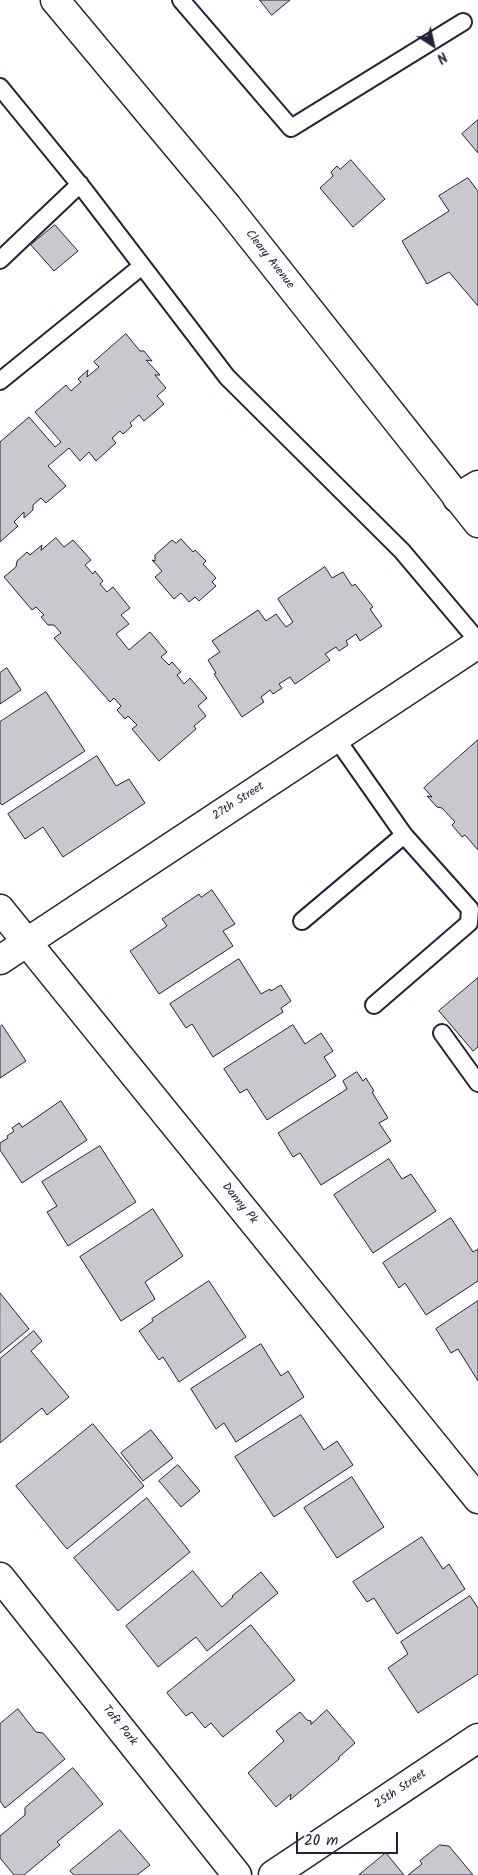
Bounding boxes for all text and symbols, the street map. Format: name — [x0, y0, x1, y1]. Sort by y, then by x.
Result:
north arrow — [408, 20, 458, 70]
text: N — [432, 46, 452, 69]
street label: Cleary Avenue — [242, 228, 296, 292]
street label: 27th Street — [210, 780, 268, 824]
street label: Danny Pk — [218, 1181, 260, 1227]
street label: Taft Park — [98, 1703, 140, 1749]
street label: 25th Street — [372, 1767, 430, 1813]
scale bar — [298, 1822, 400, 1854]
text: 20 m — [304, 1829, 338, 1853]

